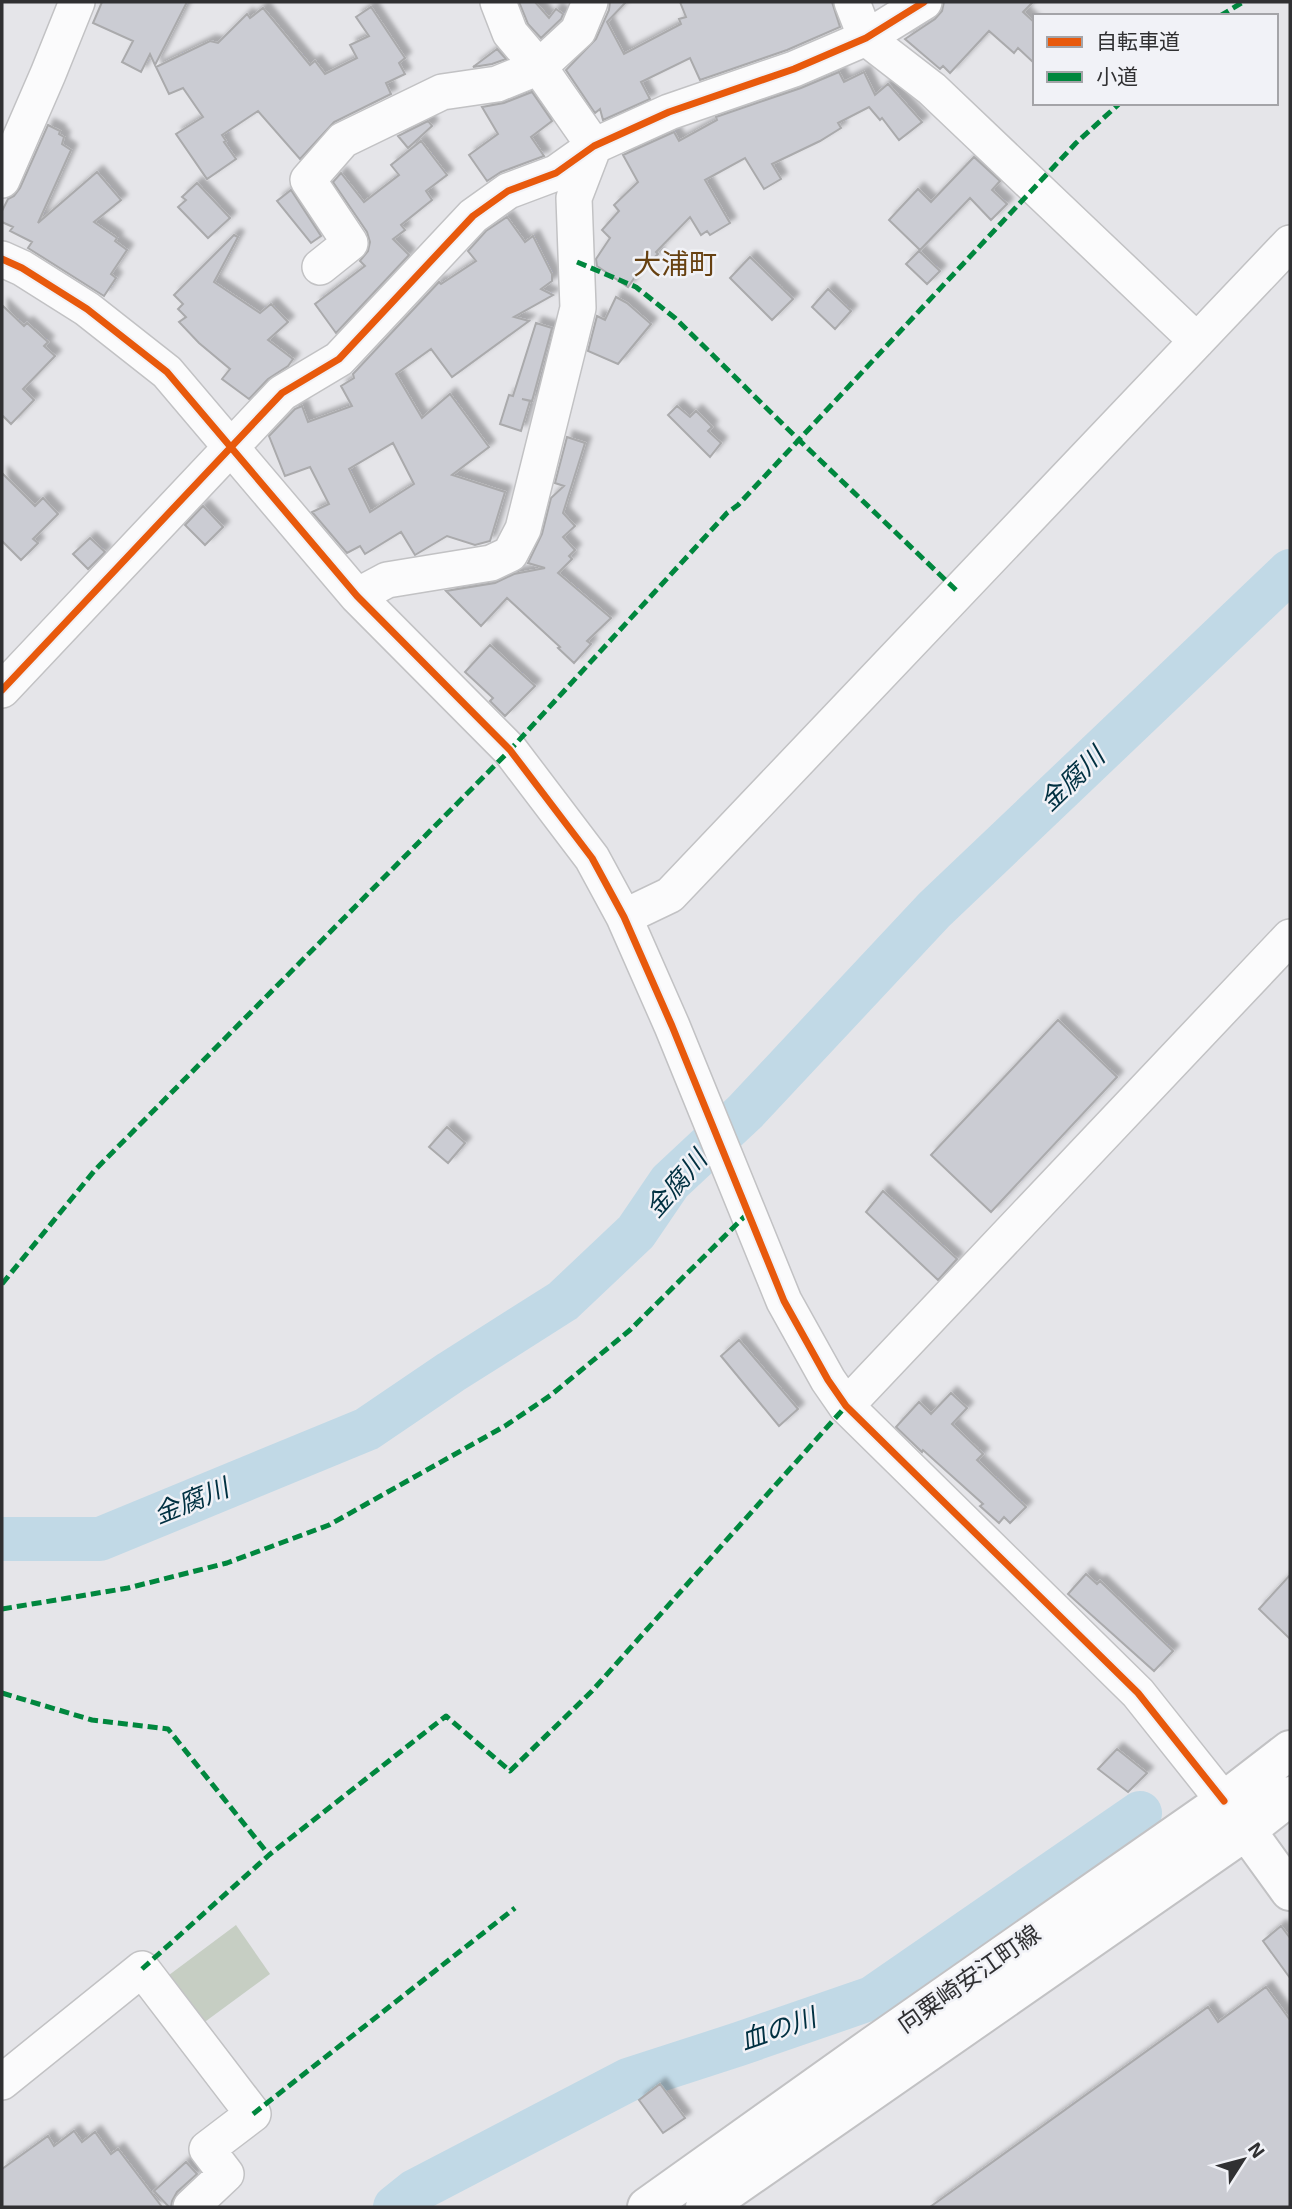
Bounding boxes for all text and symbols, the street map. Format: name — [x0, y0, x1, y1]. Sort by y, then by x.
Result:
legend — [1033, 14, 1278, 105]
text: 自転車道 — [1096, 28, 1180, 53]
text: 小道 — [1096, 63, 1138, 88]
district label: 大浦町 — [633, 246, 717, 280]
water label: 金腐川 — [1032, 738, 1112, 816]
water label: 金腐川 — [638, 1141, 714, 1223]
water label: 金腐川 — [148, 1470, 235, 1529]
street label: 向粟崎安江町線 — [891, 1918, 1045, 2038]
water label: 血の川 — [736, 1999, 822, 2055]
north arrow — [1208, 2125, 1278, 2195]
text: N — [1244, 2137, 1270, 2162]

